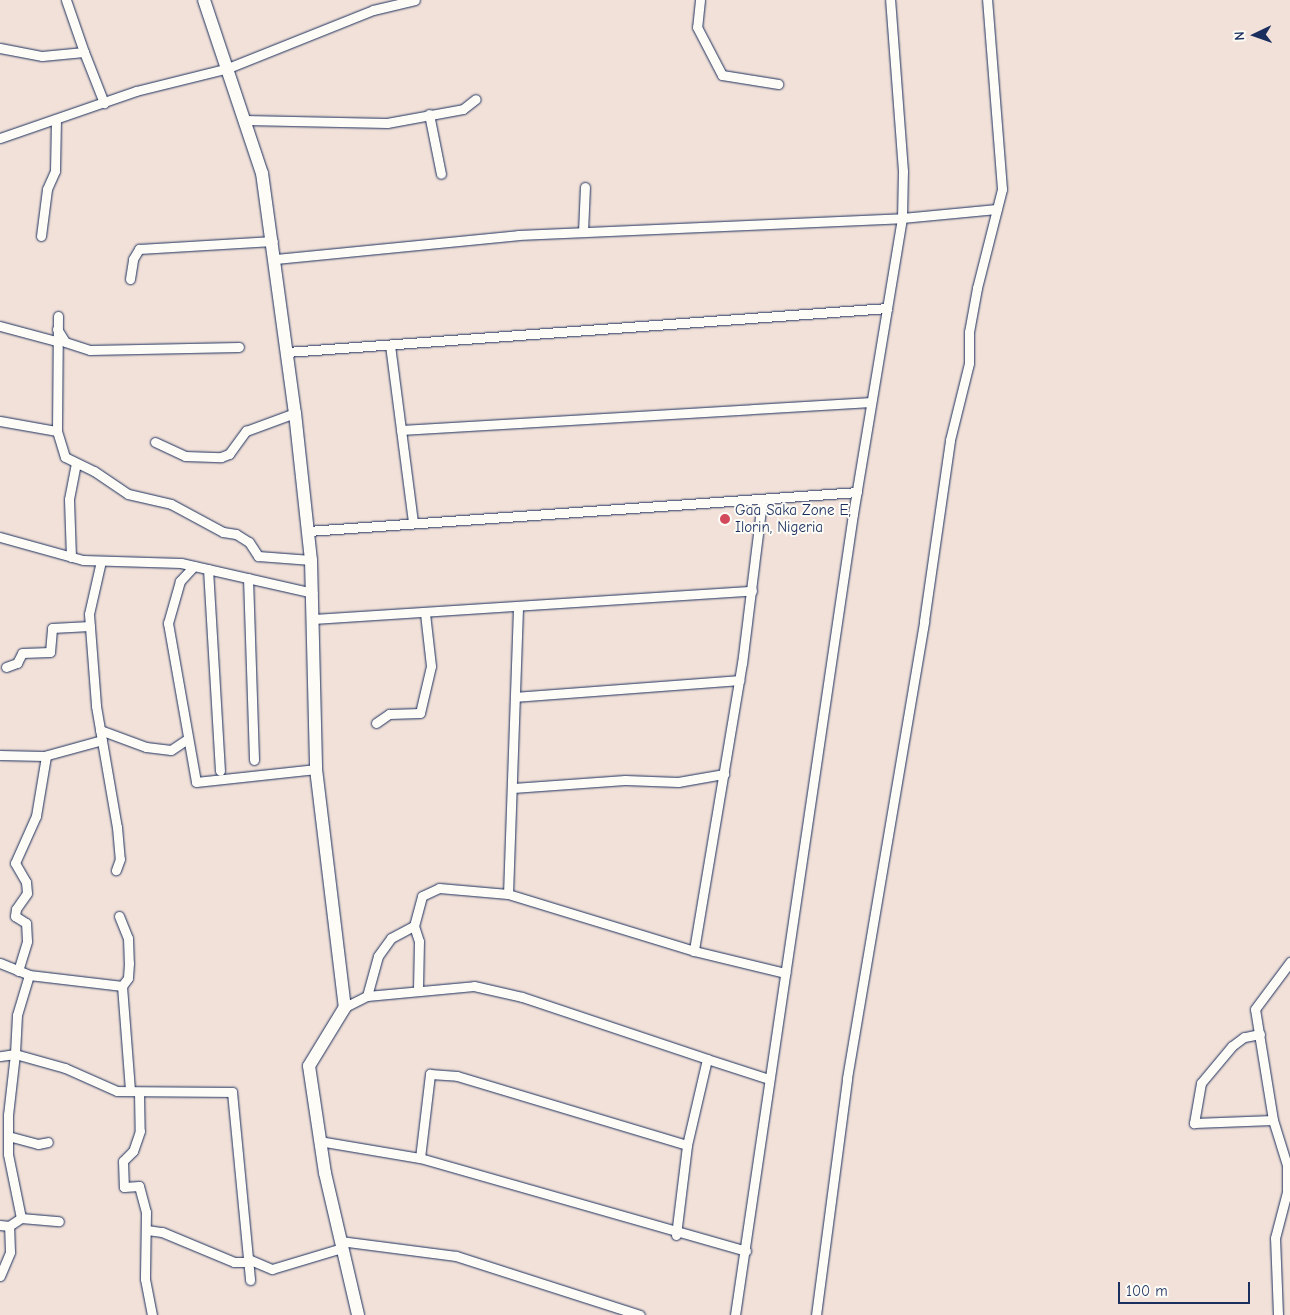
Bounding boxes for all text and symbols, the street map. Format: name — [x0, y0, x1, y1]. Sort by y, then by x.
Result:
north arrow — [1230, 10, 1280, 60]
text: N — [1231, 31, 1248, 41]
place label: Gaa Saka Zone E, Ilorin, Nigeria — [735, 501, 851, 536]
marker: Gaa Saka Zone E, Ilorin, Nigeria — [719, 513, 731, 525]
scale bar — [1120, 1272, 1252, 1304]
text: 100 m — [1126, 1282, 1168, 1300]

